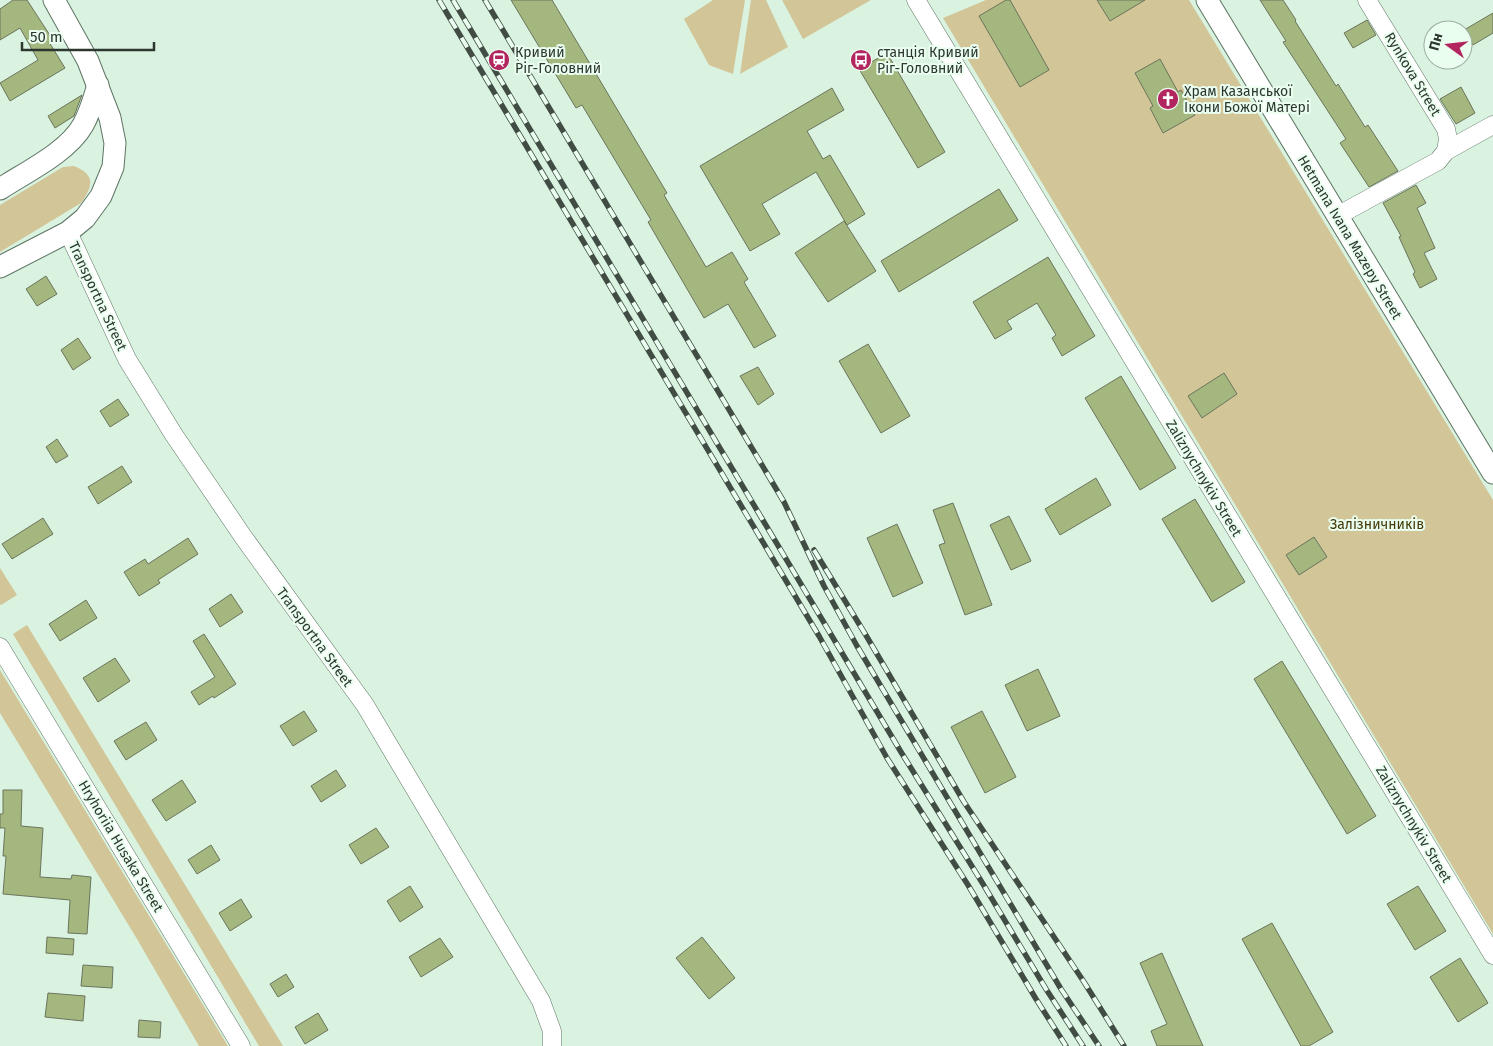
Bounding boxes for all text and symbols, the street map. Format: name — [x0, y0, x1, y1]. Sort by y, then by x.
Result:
scale bar — [22, 20, 155, 52]
north arrow — [1423, 20, 1473, 70]
text: 50 m — [30, 28, 63, 46]
street label: Rynkova Street — [1381, 29, 1445, 120]
text: Пн — [1425, 31, 1446, 52]
place label: Кривий Ріг-Головний — [515, 44, 601, 77]
place label: станція Кривий Ріг-Головний — [877, 44, 979, 77]
station icon: Кривий Ріг-Головний — [487, 48, 511, 72]
bus stop icon: станція Кривий Ріг-Головний — [849, 48, 873, 72]
place label: Храм Казанської Ікони Божої Матері — [1184, 83, 1310, 116]
church icon: Храм Казанської Ікони Божої Матері — [1156, 87, 1180, 111]
street label: Hetmana Ivana Mazepy Street — [1294, 152, 1406, 323]
street label: Transportna Street — [65, 239, 131, 354]
street label: Zaliznychnykiv Street — [1162, 417, 1246, 541]
park label: Залізничників — [1330, 516, 1424, 533]
street label: Transportna Street — [273, 584, 357, 691]
street label: Zaliznychnykiv Street — [1372, 763, 1456, 887]
street label: Hryhoriia Husaka Street — [74, 777, 167, 916]

